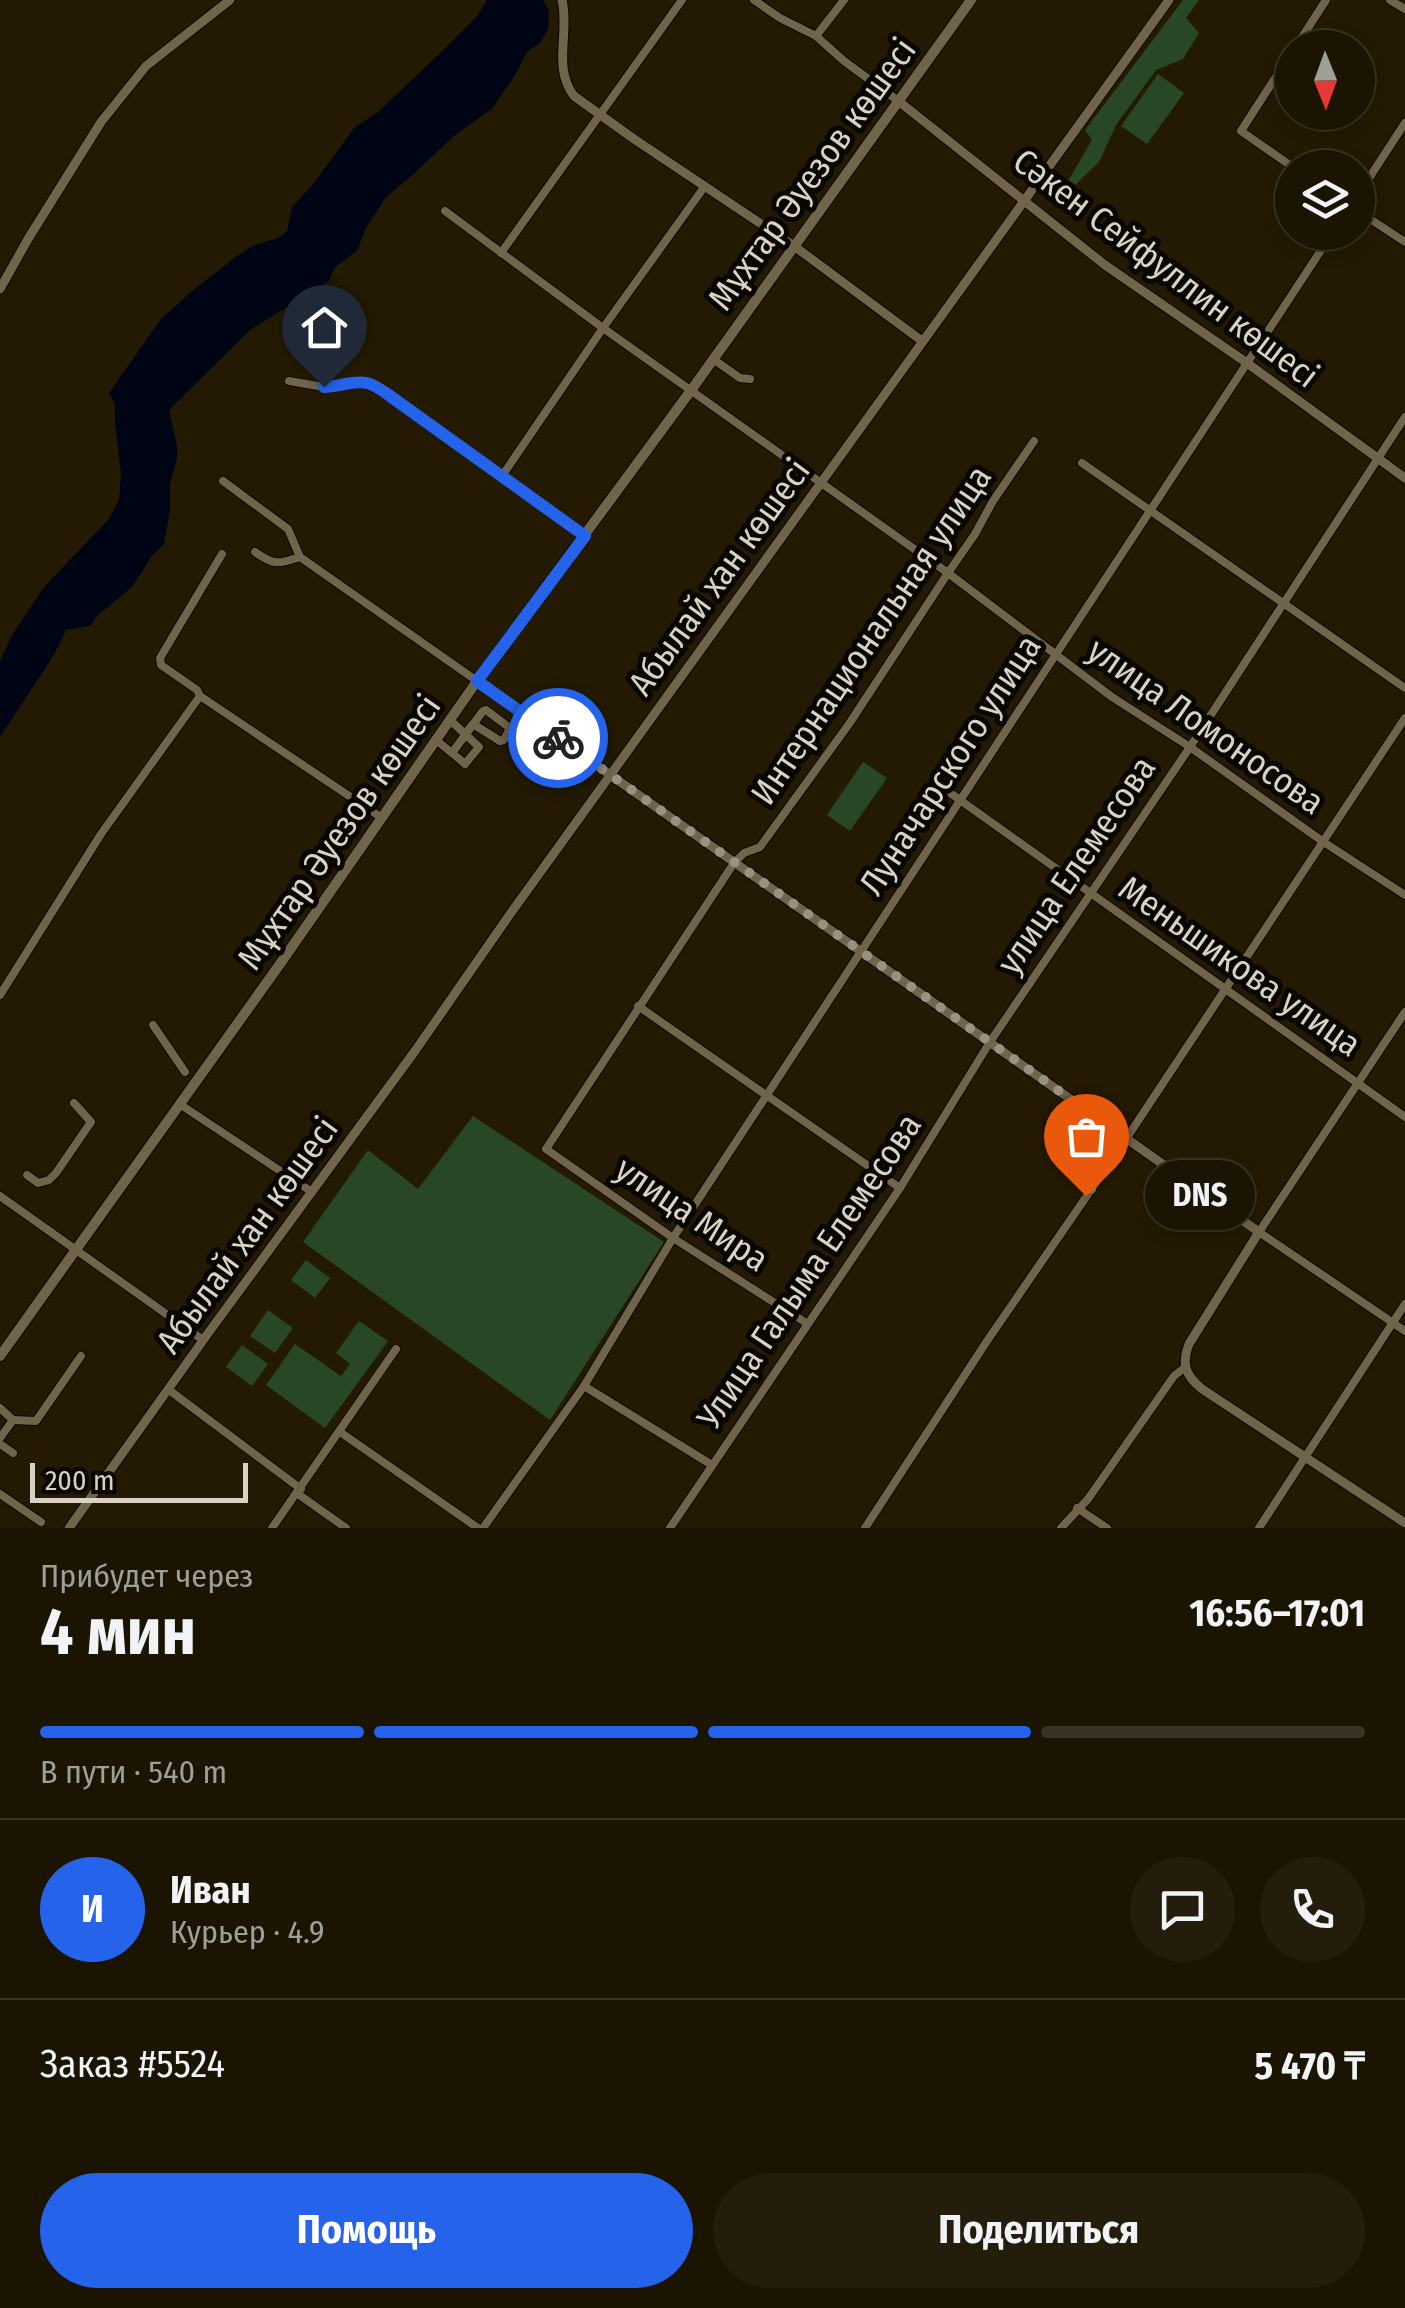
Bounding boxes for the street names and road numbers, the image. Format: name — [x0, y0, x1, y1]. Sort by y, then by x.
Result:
street label: Мұхтар Әуезов көшесі — [699, 30, 925, 318]
street label: Сәкен Сейфуллин көшесі — [1005, 140, 1327, 396]
street label: Абылай хан көшесі — [619, 451, 819, 703]
street label: Интернациональная улица — [742, 458, 1000, 812]
street label: Луначарского улица — [850, 627, 1050, 903]
street label: улица Ломоносова — [1080, 629, 1332, 823]
street label: Мұхтар Әуезов көшесі — [228, 687, 450, 977]
street label: улица Елемесова — [988, 748, 1164, 982]
street label: Меньшикова улица — [1111, 867, 1369, 1065]
street label: Улица Галыма Елемесова — [687, 1105, 930, 1437]
street label: Абылай хан көшесі — [147, 1109, 347, 1361]
street label: улица Мира — [608, 1148, 776, 1280]

